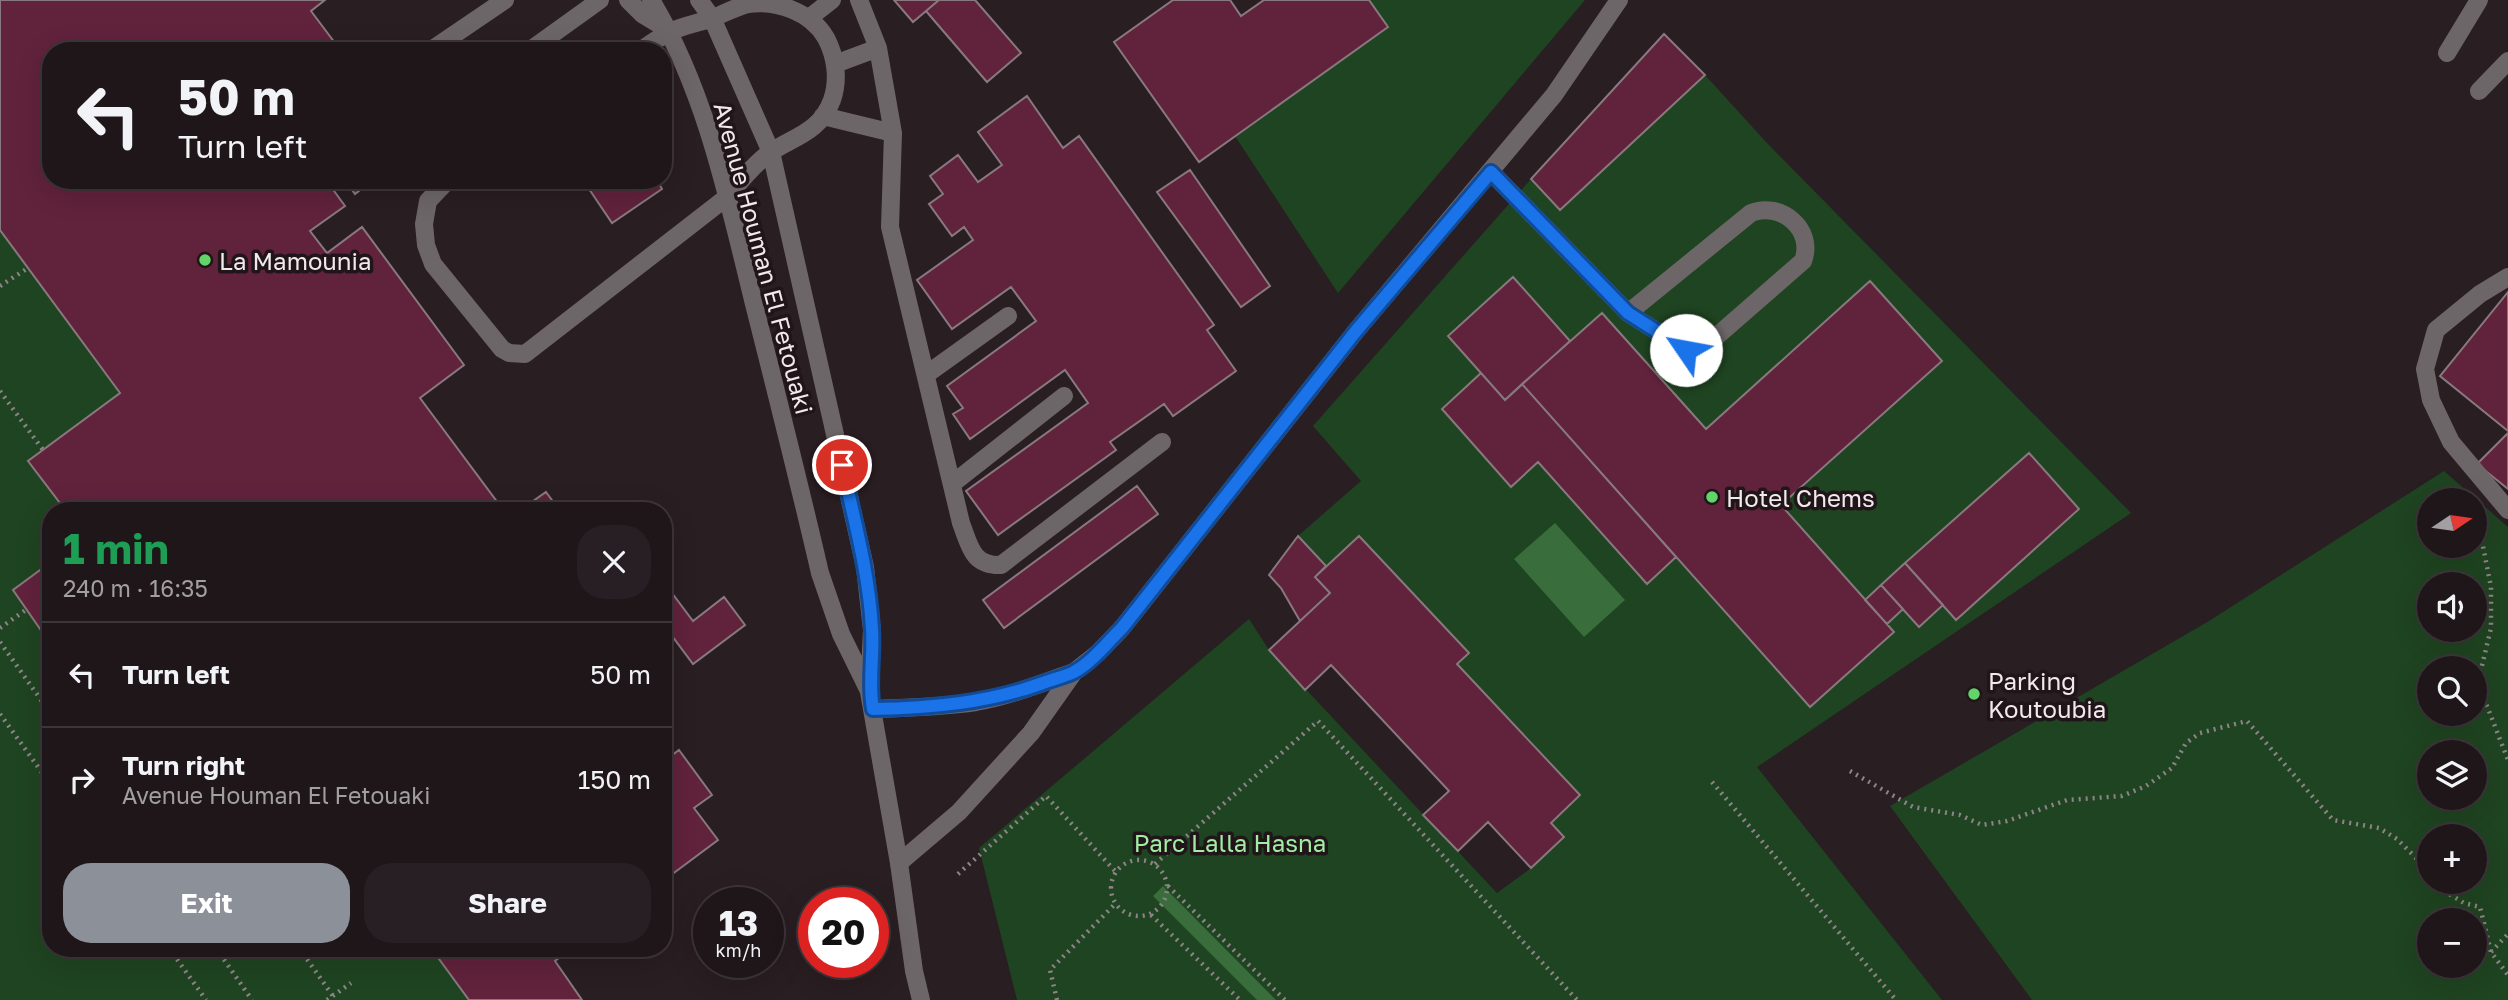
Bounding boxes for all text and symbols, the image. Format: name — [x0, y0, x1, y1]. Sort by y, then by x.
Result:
text: 50 m — [178, 67, 295, 126]
icon: left — [63, 70, 154, 161]
street label: Avenue Houman El Fetouaki — [708, 99, 820, 417]
text: Turn left — [178, 127, 307, 165]
place label: La Mamounia — [219, 246, 372, 275]
marker: La Mamounia — [197, 252, 213, 268]
position arrow — [1649, 313, 1723, 387]
pin — [812, 435, 872, 495]
icon: arrive — [823, 446, 861, 484]
place label: Hotel Chems — [1726, 483, 1875, 512]
north arrow — [2417, 488, 2487, 558]
map controls — [2417, 488, 2487, 978]
marker: Hotel Chems — [1704, 489, 1720, 505]
text: 1 min — [63, 523, 169, 573]
button: close — [577, 525, 651, 599]
button: sound — [2417, 572, 2487, 642]
text: 240 m · 16:35 — [63, 574, 208, 602]
icon: left — [63, 656, 101, 694]
button: search — [2417, 656, 2487, 726]
text: Turn left — [122, 659, 230, 690]
text: 50 m — [590, 659, 651, 690]
place label: Parking Koutoubia — [1988, 666, 2106, 723]
marker: Parking Koutoubia — [1966, 686, 1982, 702]
button: layers — [2417, 740, 2487, 810]
text: Turn right — [122, 750, 245, 781]
icon: right — [63, 761, 101, 799]
text: 150 m — [578, 764, 651, 795]
text: Avenue Houman El Fetouaki — [122, 781, 430, 809]
button: + — [2417, 824, 2487, 894]
park label: Parc Lalla Hasna — [1134, 828, 1326, 857]
button: Exit — [63, 863, 350, 943]
button: Share — [364, 863, 651, 943]
speed limit sign: 20 — [798, 887, 889, 978]
text: 13 — [719, 902, 758, 944]
button: − — [2417, 908, 2487, 978]
text: km/h — [716, 939, 761, 961]

